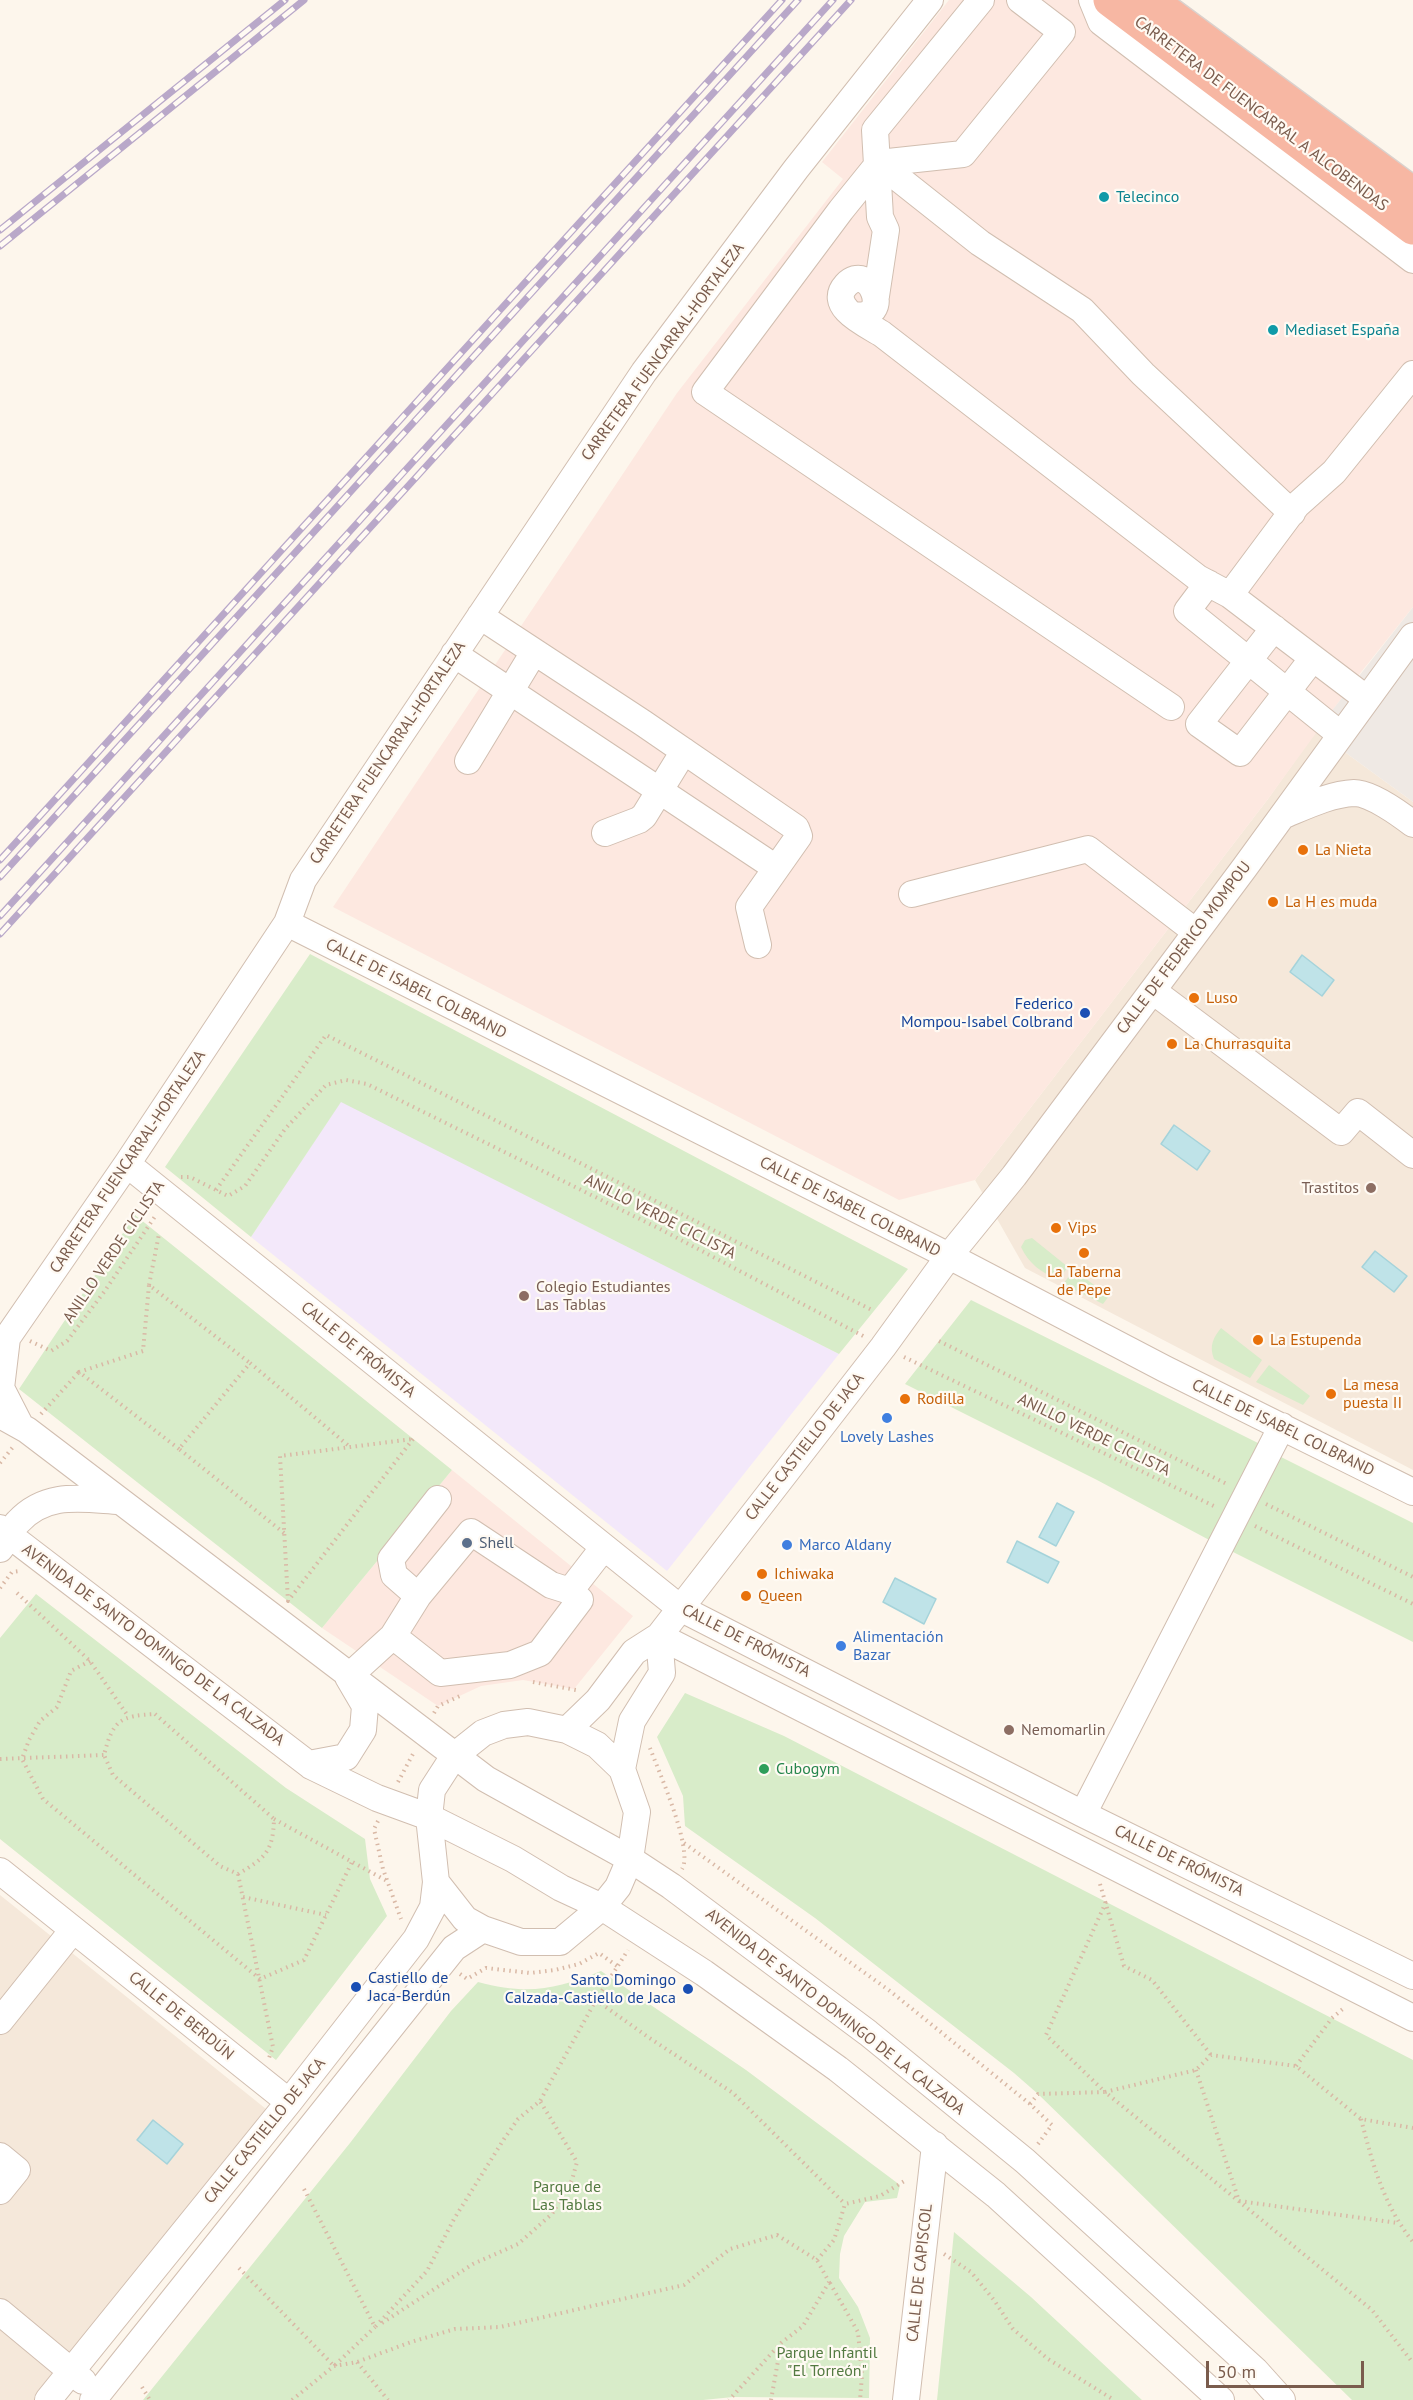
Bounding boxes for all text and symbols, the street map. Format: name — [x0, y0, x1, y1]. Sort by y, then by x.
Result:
street label: CARRETERA DE FUENCARRAL A ALCOBENDAS — [1131, 12, 1391, 216]
place label: Telecinco — [1116, 187, 1179, 207]
marker: Telecinco — [1097, 190, 1111, 204]
street label: CARRETERA FUENCARRAL-HORTALEZA — [577, 239, 749, 465]
place label: Mediaset España — [1285, 320, 1400, 340]
marker: Mediaset España — [1266, 323, 1280, 337]
street label: CARRETERA FUENCARRAL-HORTALEZA — [306, 638, 470, 868]
place label: La Nieta — [1315, 840, 1372, 860]
marker: La Nieta — [1296, 843, 1310, 857]
street label: CALLE DE FEDERICO MOMPOU — [1113, 858, 1255, 1038]
place label: La H es muda — [1285, 892, 1377, 912]
marker: La H es muda — [1266, 895, 1280, 909]
street label: CALLE DE ISABEL COLBRAND — [322, 935, 510, 1043]
place label: Luso — [1206, 988, 1238, 1008]
marker: Luso — [1187, 991, 1201, 1005]
place label: Federico Mompou-Isabel Colbrand — [901, 994, 1073, 1032]
marker: Federico Mompou-Isabel Colbrand — [1078, 1006, 1092, 1020]
place label: La Churrasquita — [1184, 1034, 1291, 1054]
marker: La Churrasquita — [1165, 1037, 1179, 1051]
street label: CARRETERA FUENCARRAL-HORTALEZA — [46, 1047, 210, 1277]
street label: CALLE DE ISABEL COLBRAND — [756, 1153, 944, 1261]
street label: ANILLO VERDE CICLISTA — [581, 1170, 739, 1264]
street label: ANILLO VERDE CICLISTA — [59, 1177, 169, 1327]
place label: Trastitos — [1301, 1178, 1359, 1198]
marker: Trastitos — [1364, 1181, 1378, 1195]
place label: Vips — [1068, 1218, 1097, 1238]
marker: Vips — [1049, 1221, 1063, 1235]
marker: La Taberna de Pepe — [1077, 1246, 1091, 1260]
place label: La Taberna de Pepe — [1047, 1262, 1121, 1300]
place label: Colegio Estudiantes Las Tablas — [536, 1277, 671, 1315]
marker: Colegio Estudiantes Las Tablas — [517, 1289, 531, 1303]
street label: CALLE DE FRÓMISTA — [297, 1298, 419, 1402]
place label: La Estupenda — [1270, 1330, 1362, 1350]
marker: La Estupenda — [1251, 1333, 1265, 1347]
street label: CALLE CASTIELLO DE JACA — [741, 1369, 869, 1525]
street label: CALLE DE ISABEL COLBRAND — [1189, 1375, 1377, 1481]
place label: La mesa puesta II — [1343, 1375, 1402, 1413]
marker: La mesa puesta II — [1324, 1387, 1338, 1401]
place label: Rodilla — [917, 1389, 965, 1409]
street label: ANILLO VERDE CICLISTA — [1015, 1390, 1173, 1480]
marker: Rodilla — [898, 1392, 912, 1406]
marker: Lovely Lashes — [880, 1411, 894, 1425]
place label: Lovely Lashes — [840, 1427, 934, 1447]
place label: Shell — [479, 1533, 514, 1553]
place label: Marco Aldany — [799, 1535, 892, 1555]
marker: Shell — [460, 1536, 474, 1550]
marker: Marco Aldany — [780, 1538, 794, 1552]
street label: AVENIDA DE SANTO DOMINGO DE LA CALZADA — [18, 1540, 288, 1750]
place label: Ichiwaka — [774, 1564, 834, 1584]
marker: Ichiwaka — [755, 1567, 769, 1581]
place label: Queen — [758, 1586, 802, 1606]
marker: Queen — [739, 1589, 753, 1603]
street label: CALLE DE FRÓMISTA — [678, 1600, 814, 1682]
place label: Alimentación Bazar — [853, 1627, 943, 1665]
marker: Alimentación Bazar — [834, 1639, 848, 1653]
place label: Nemomarlin — [1021, 1720, 1106, 1740]
marker: Nemomarlin — [1002, 1723, 1016, 1737]
place label: Cubogym — [776, 1759, 840, 1779]
marker: Cubogym — [757, 1762, 771, 1776]
street label: CALLE DE FRÓMISTA — [1111, 1821, 1247, 1901]
street label: AVENIDA DE SANTO DOMINGO DE LA CALZADA — [702, 1905, 968, 2119]
street label: CALLE DE BERDÚN — [125, 1968, 237, 2064]
place label: Castiello de Jaca-Berdún — [368, 1968, 450, 2006]
place label: Santo Domingo Calzada-Castiello de Jaca — [505, 1970, 676, 2008]
marker: Castiello de Jaca-Berdún — [349, 1980, 363, 1994]
marker: Santo Domingo Calzada-Castiello de Jaca — [681, 1982, 695, 1996]
street label: CALLE CASTIELLO DE JACA — [200, 2054, 330, 2208]
park label: Parque de Las Tablas — [532, 2177, 602, 2215]
street label: CALLE DE CAPISCOL — [903, 2203, 937, 2343]
park label: Parque Infantil "El Torreón" — [777, 2343, 877, 2381]
scale bar — [1209, 2349, 1366, 2387]
text: 50 m — [1217, 2360, 1256, 2383]

